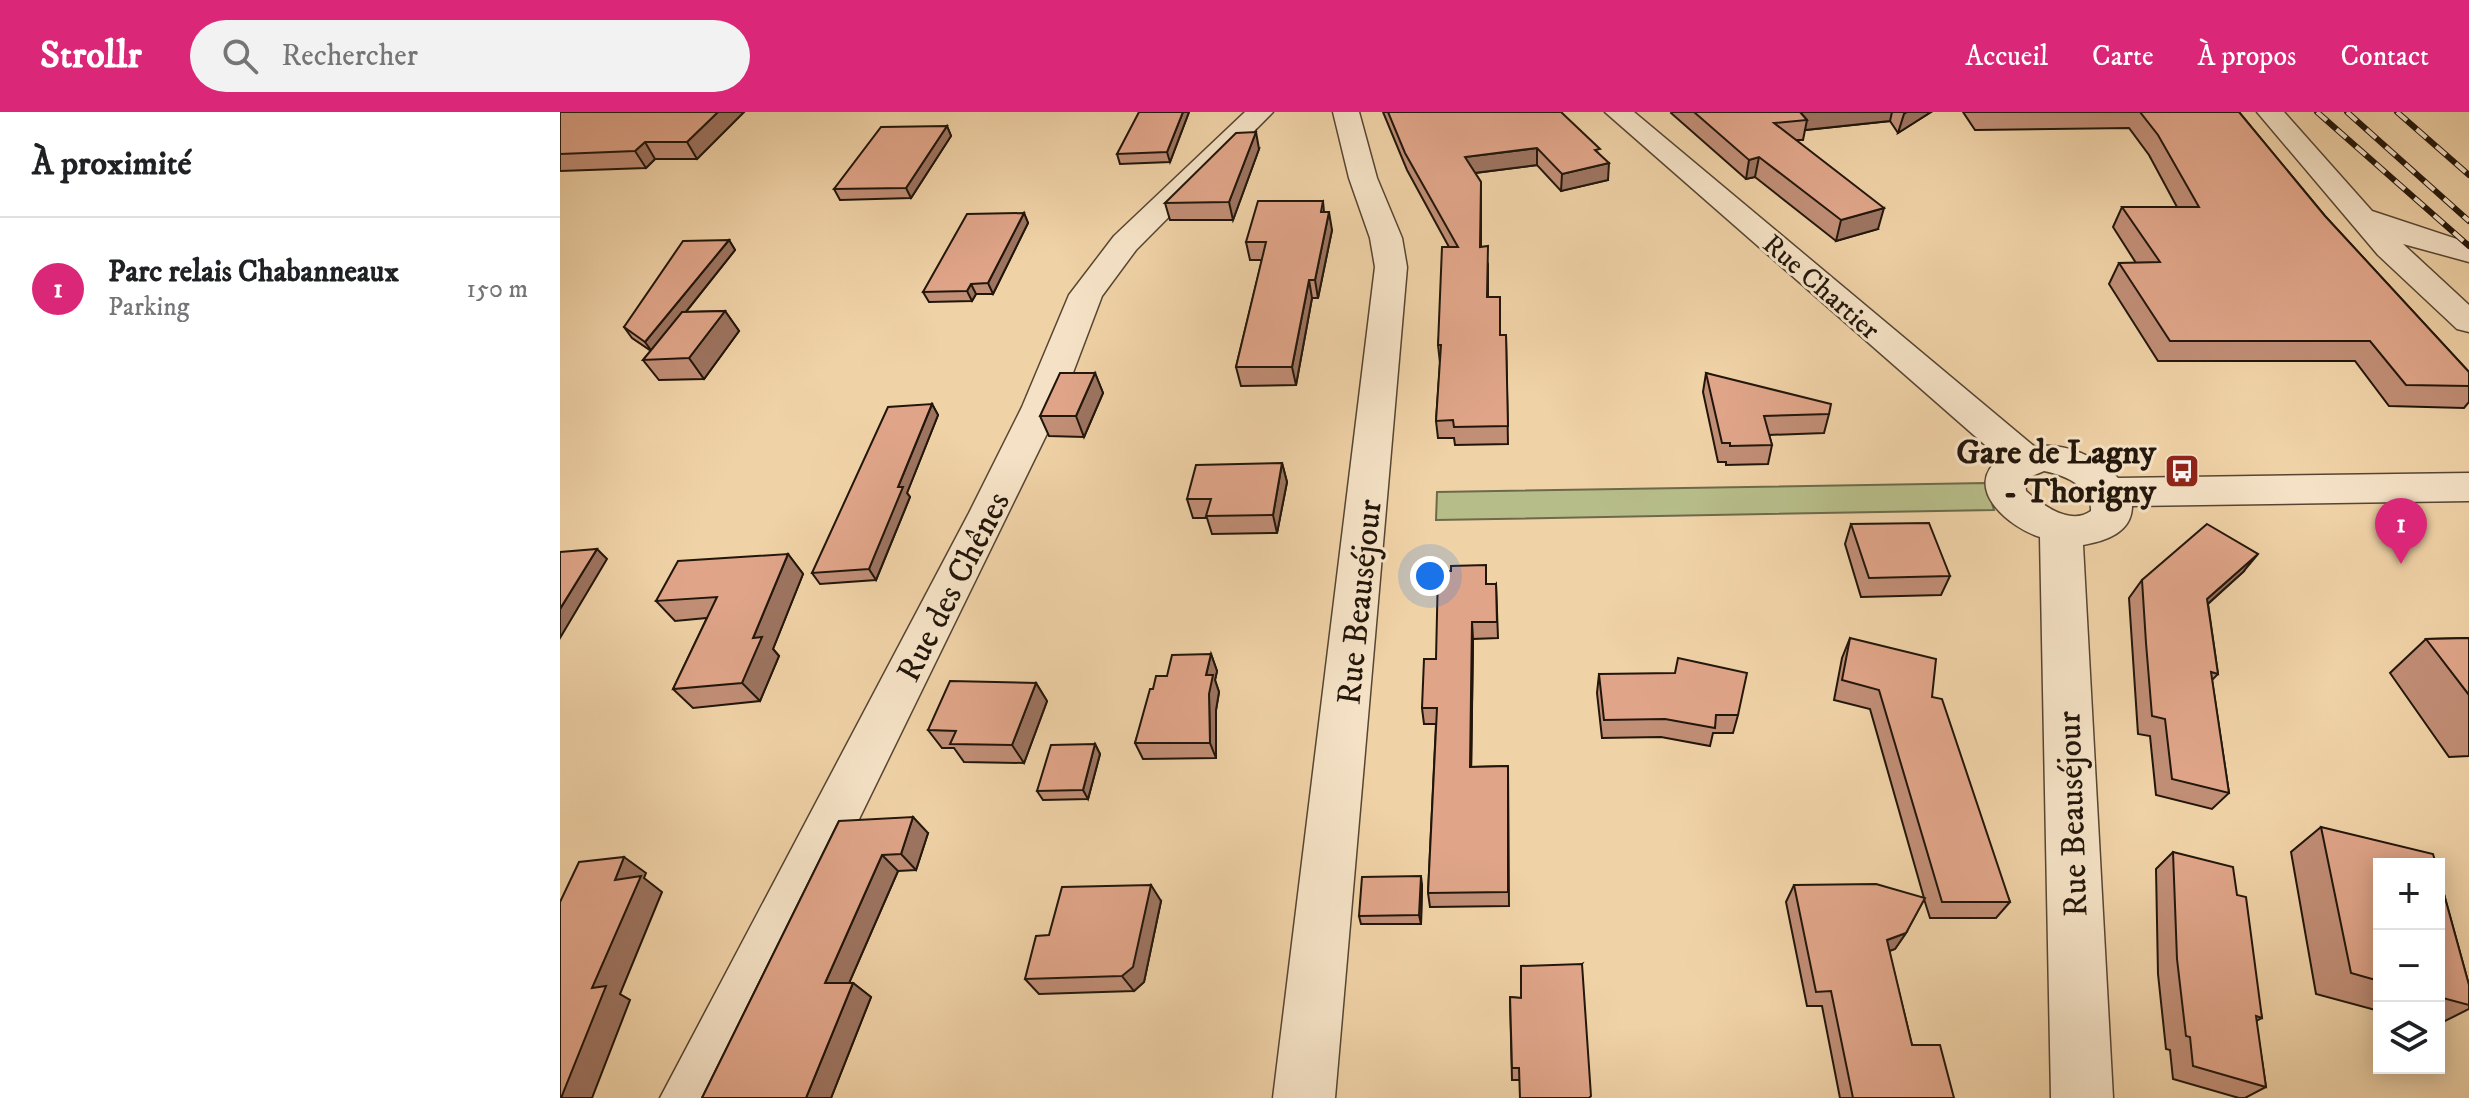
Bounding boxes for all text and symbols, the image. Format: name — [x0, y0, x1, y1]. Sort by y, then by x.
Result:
search box — [190, 20, 750, 92]
text: Strollr — [40, 32, 142, 80]
icon: search — [218, 34, 262, 78]
text: Rechercher — [282, 38, 418, 75]
text: Accueil — [1965, 39, 2048, 74]
text: Carte — [2092, 39, 2154, 74]
text: À propos — [2198, 39, 2296, 74]
text: Contact — [2340, 39, 2429, 74]
text: À proximité — [32, 143, 192, 185]
street label: Rue Chartier — [1755, 227, 1887, 348]
text: Parc relais Chabanneaux — [108, 254, 399, 291]
text: 1 — [53, 273, 63, 306]
text: 150 m — [467, 273, 528, 306]
text: Parking — [108, 291, 190, 324]
place label: Gare de Lagny - Thorigny — [1956, 432, 2157, 513]
bus stop icon: Gare de Lagny - Thorigny — [2163, 452, 2201, 490]
street label: Rue des Chênes — [888, 485, 1020, 689]
street label: Rue Beauséjour — [1328, 497, 1392, 707]
pin: 1 — [2375, 498, 2427, 564]
your location — [1410, 556, 1450, 596]
street label: Rue Beauséjour — [2048, 710, 2098, 918]
map controls — [2373, 858, 2445, 1074]
button: + — [2373, 858, 2445, 930]
button: − — [2373, 930, 2445, 1002]
button: layers — [2373, 1002, 2445, 1074]

